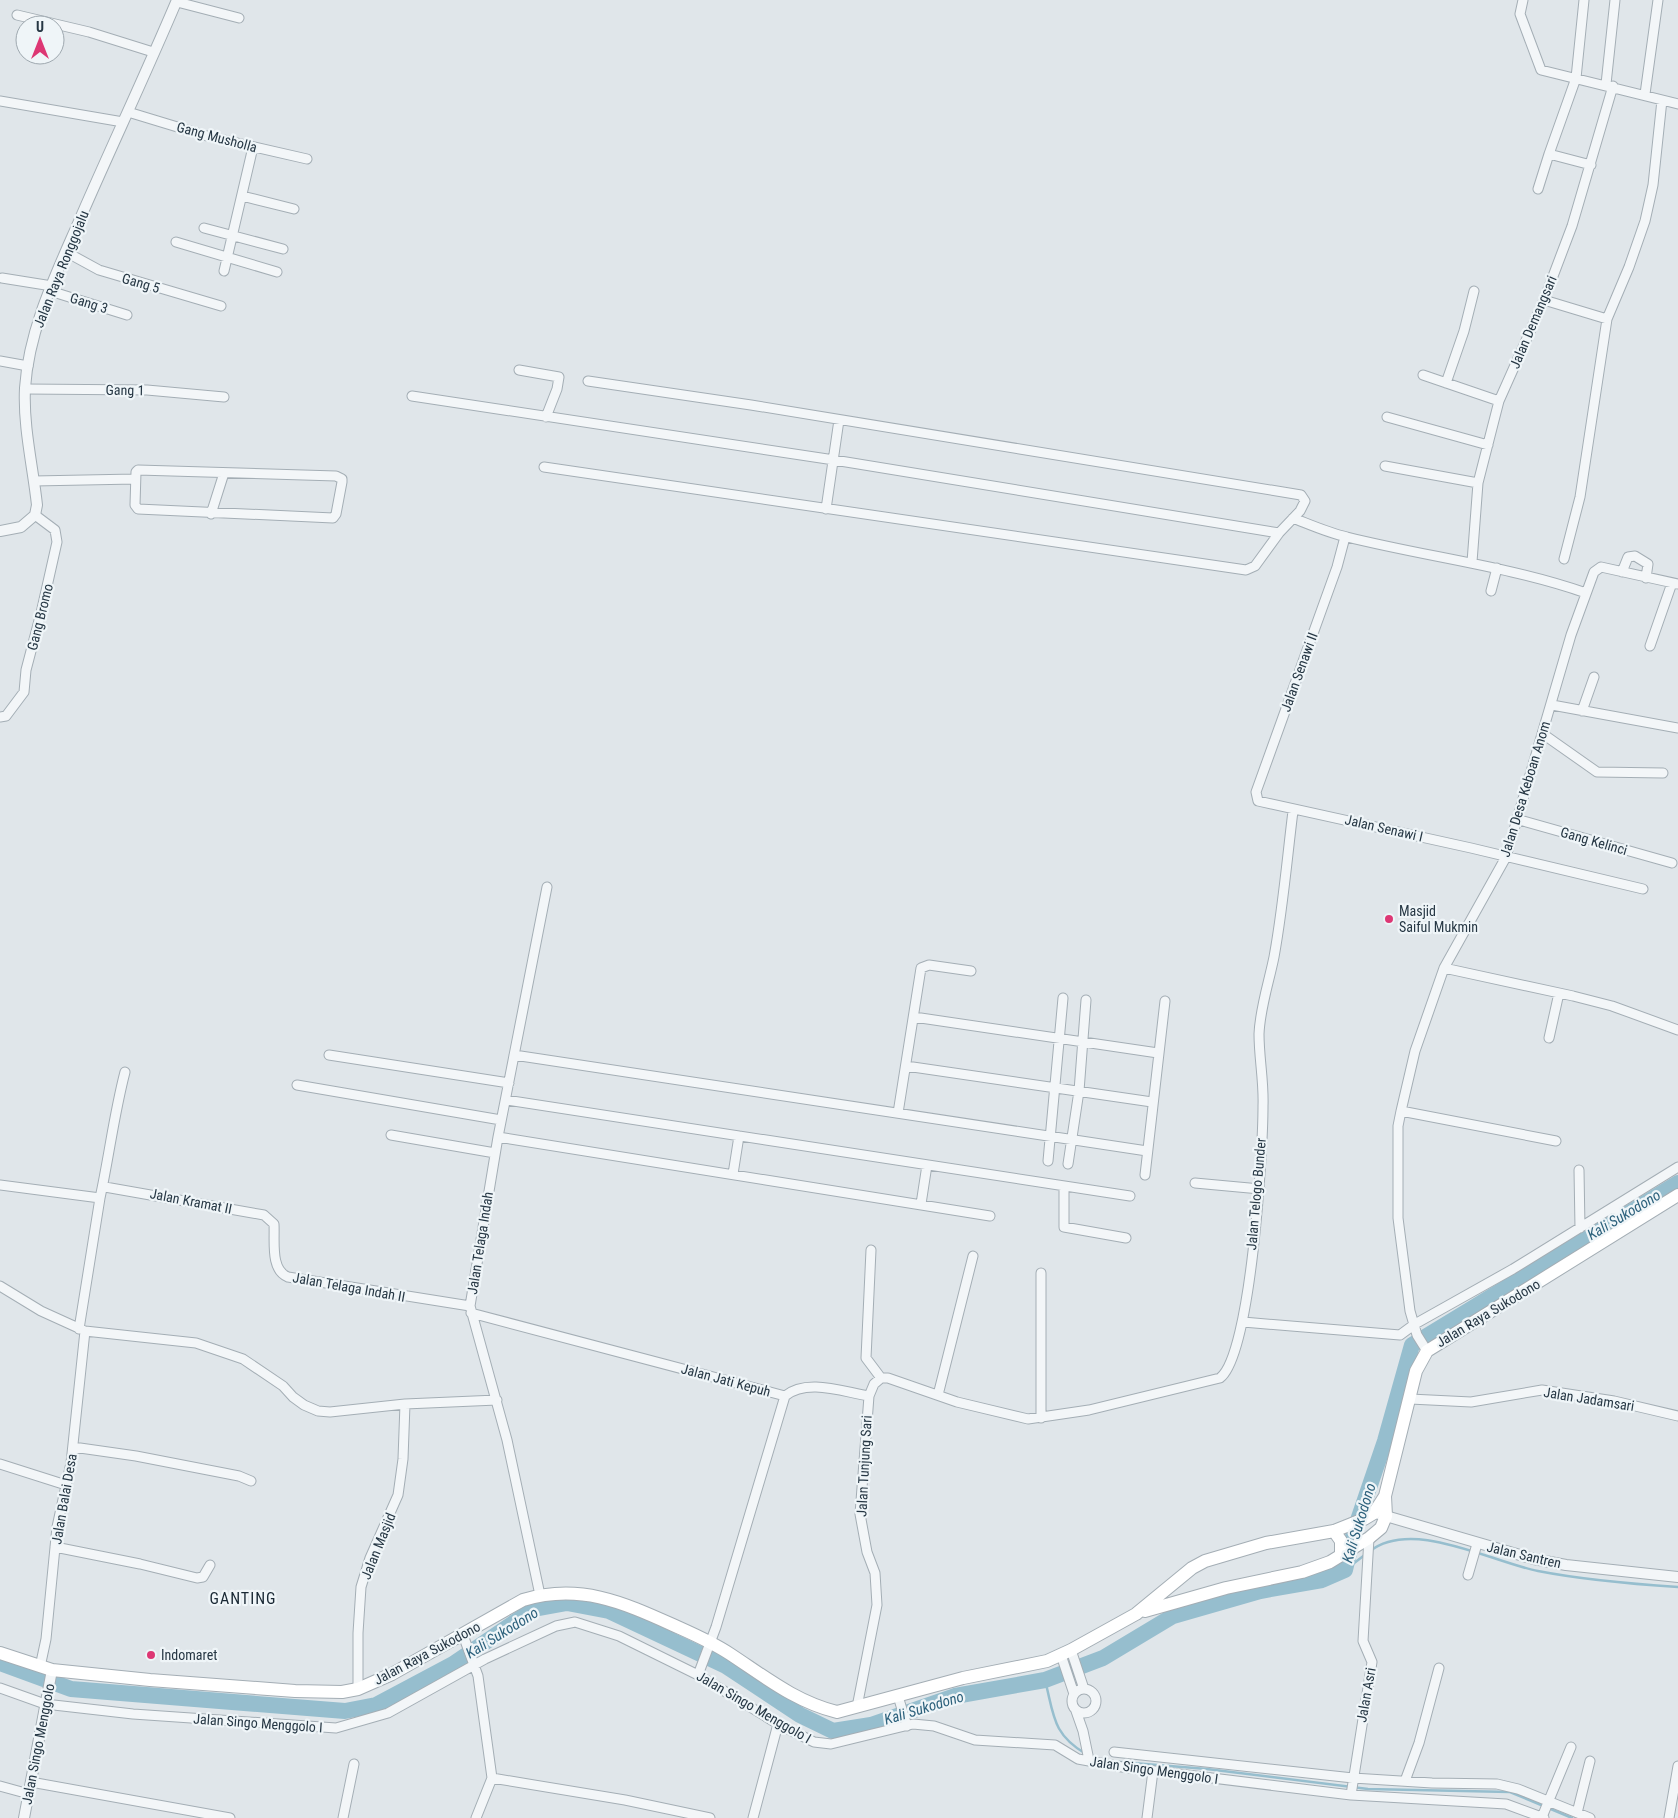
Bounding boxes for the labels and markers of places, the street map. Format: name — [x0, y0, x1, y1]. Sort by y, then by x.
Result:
place label: Masjid Saiful Mukmin — [1399, 903, 1478, 935]
marker: Masjid Saiful Mukmin — [1383, 913, 1395, 925]
place label: Indomaret — [161, 1647, 217, 1663]
marker: Indomaret — [145, 1649, 157, 1661]

